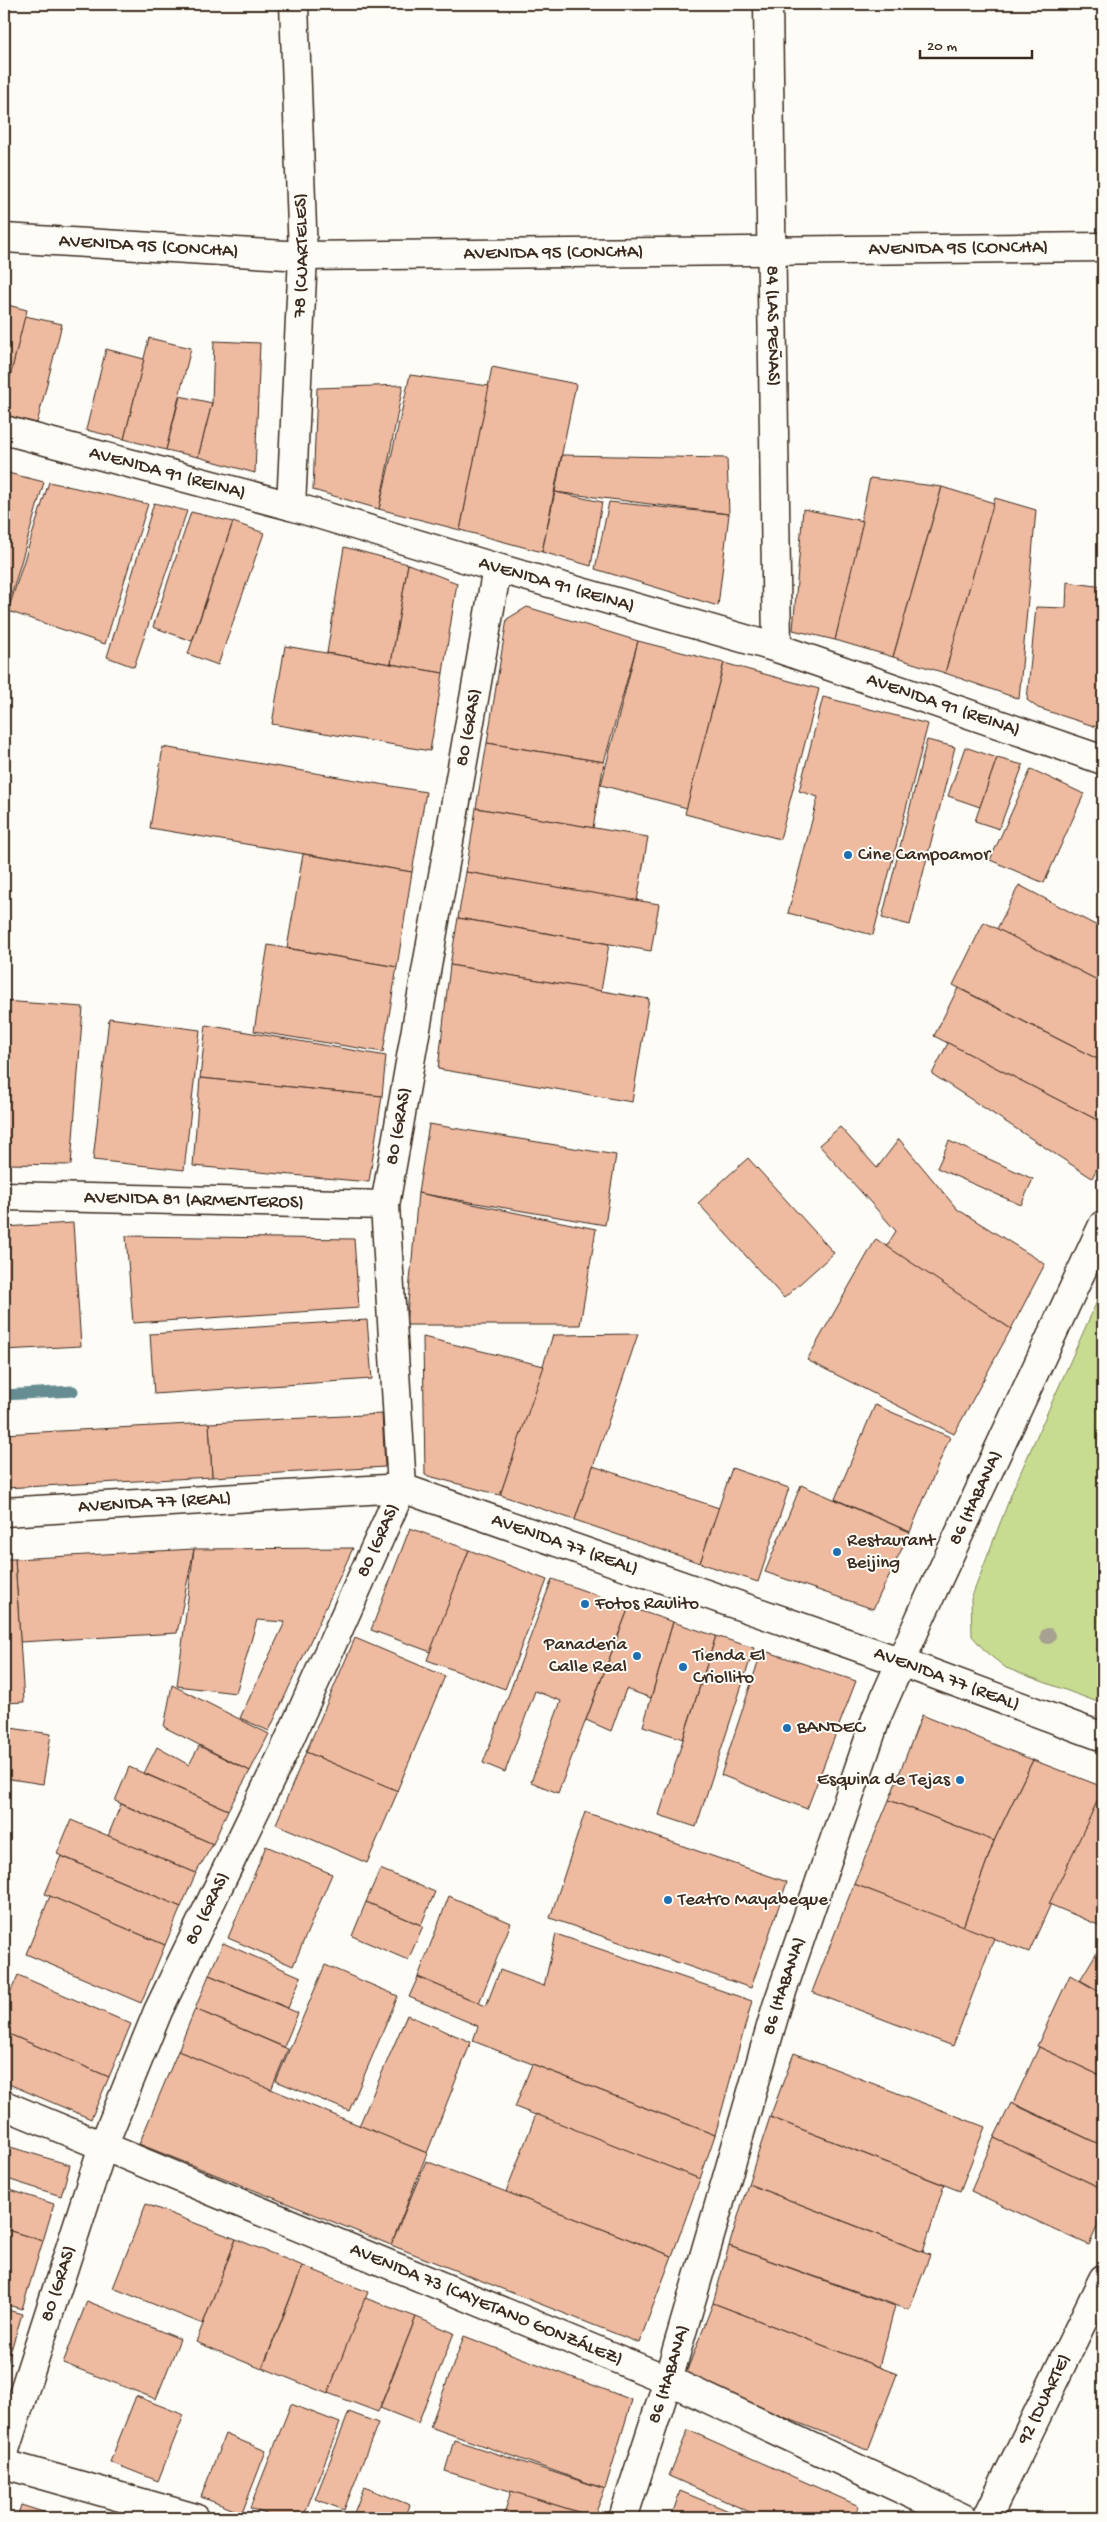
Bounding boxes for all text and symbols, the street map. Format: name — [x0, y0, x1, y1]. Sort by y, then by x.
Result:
scale bar — [920, 28, 1032, 60]
text: 20 m — [927, 38, 957, 56]
street label: 78 (CUARTELES) — [289, 192, 315, 319]
street label: AVENIDA 95 (CONCHA) — [58, 230, 239, 264]
street label: AVENIDA 95 (CONCHA) — [868, 236, 1049, 261]
street label: AVENIDA 95 (CONCHA) — [463, 241, 644, 266]
street label: 84 (LAS PEÑAS) — [760, 265, 785, 387]
street label: AVENIDA 91 (REINA) — [86, 442, 248, 505]
street label: AVENIDA 91 (REINA) — [476, 552, 637, 618]
street label: AVENIDA 91 (REINA) — [863, 668, 1023, 742]
street label: 80 (GRAS) — [451, 687, 487, 768]
place label: Cine Campoamor — [858, 844, 992, 867]
marker: Cine Campoamor — [842, 849, 854, 861]
street label: 80 (GRAS) — [381, 1086, 417, 1167]
street label: AVENIDA 81 (ARMENTEROS) — [84, 1186, 304, 1215]
street label: 86 (HABANA) — [944, 1447, 1008, 1549]
street label: AVENIDA 77 (REAL) — [77, 1487, 232, 1519]
street label: 80 (GRAS) — [352, 1500, 405, 1581]
street label: AVENIDA 77 (REAL) — [488, 1509, 641, 1581]
place label: Restaurant Beijing — [846, 1530, 937, 1575]
marker: Restaurant Beijing — [831, 1546, 843, 1558]
place label: Fotos Raulito — [594, 1593, 699, 1616]
marker: Fotos Raulito — [579, 1598, 591, 1610]
place label: Panaderia Calle Real — [543, 1634, 628, 1679]
street label: AVENIDA 77 (REAL) — [871, 1642, 1023, 1717]
place label: Tienda El Criollito — [692, 1645, 765, 1690]
marker: Panaderia Calle Real — [631, 1650, 643, 1662]
marker: Tienda El Criollito — [677, 1661, 689, 1673]
place label: BANDEC — [796, 1717, 867, 1740]
marker: BANDEC — [781, 1722, 793, 1734]
place label: Esquina de Tejas — [817, 1769, 951, 1792]
marker: Esquina de Tejas — [954, 1774, 966, 1786]
street label: 80 (GRAS) — [180, 1868, 235, 1949]
place label: Teatro Mayabeque — [677, 1889, 828, 1912]
marker: Teatro Mayabeque — [662, 1894, 674, 1906]
street label: 86 (HABANA) — [758, 1934, 811, 2038]
street label: AVENIDA 73 (CAYETANO GONZÁLEZ) — [346, 2238, 626, 2371]
street label: 80 (GRAS) — [36, 2243, 82, 2324]
street label: 86 (HABANA) — [643, 2322, 695, 2426]
street label: 92 (DUARTE) — [1012, 2350, 1076, 2449]

